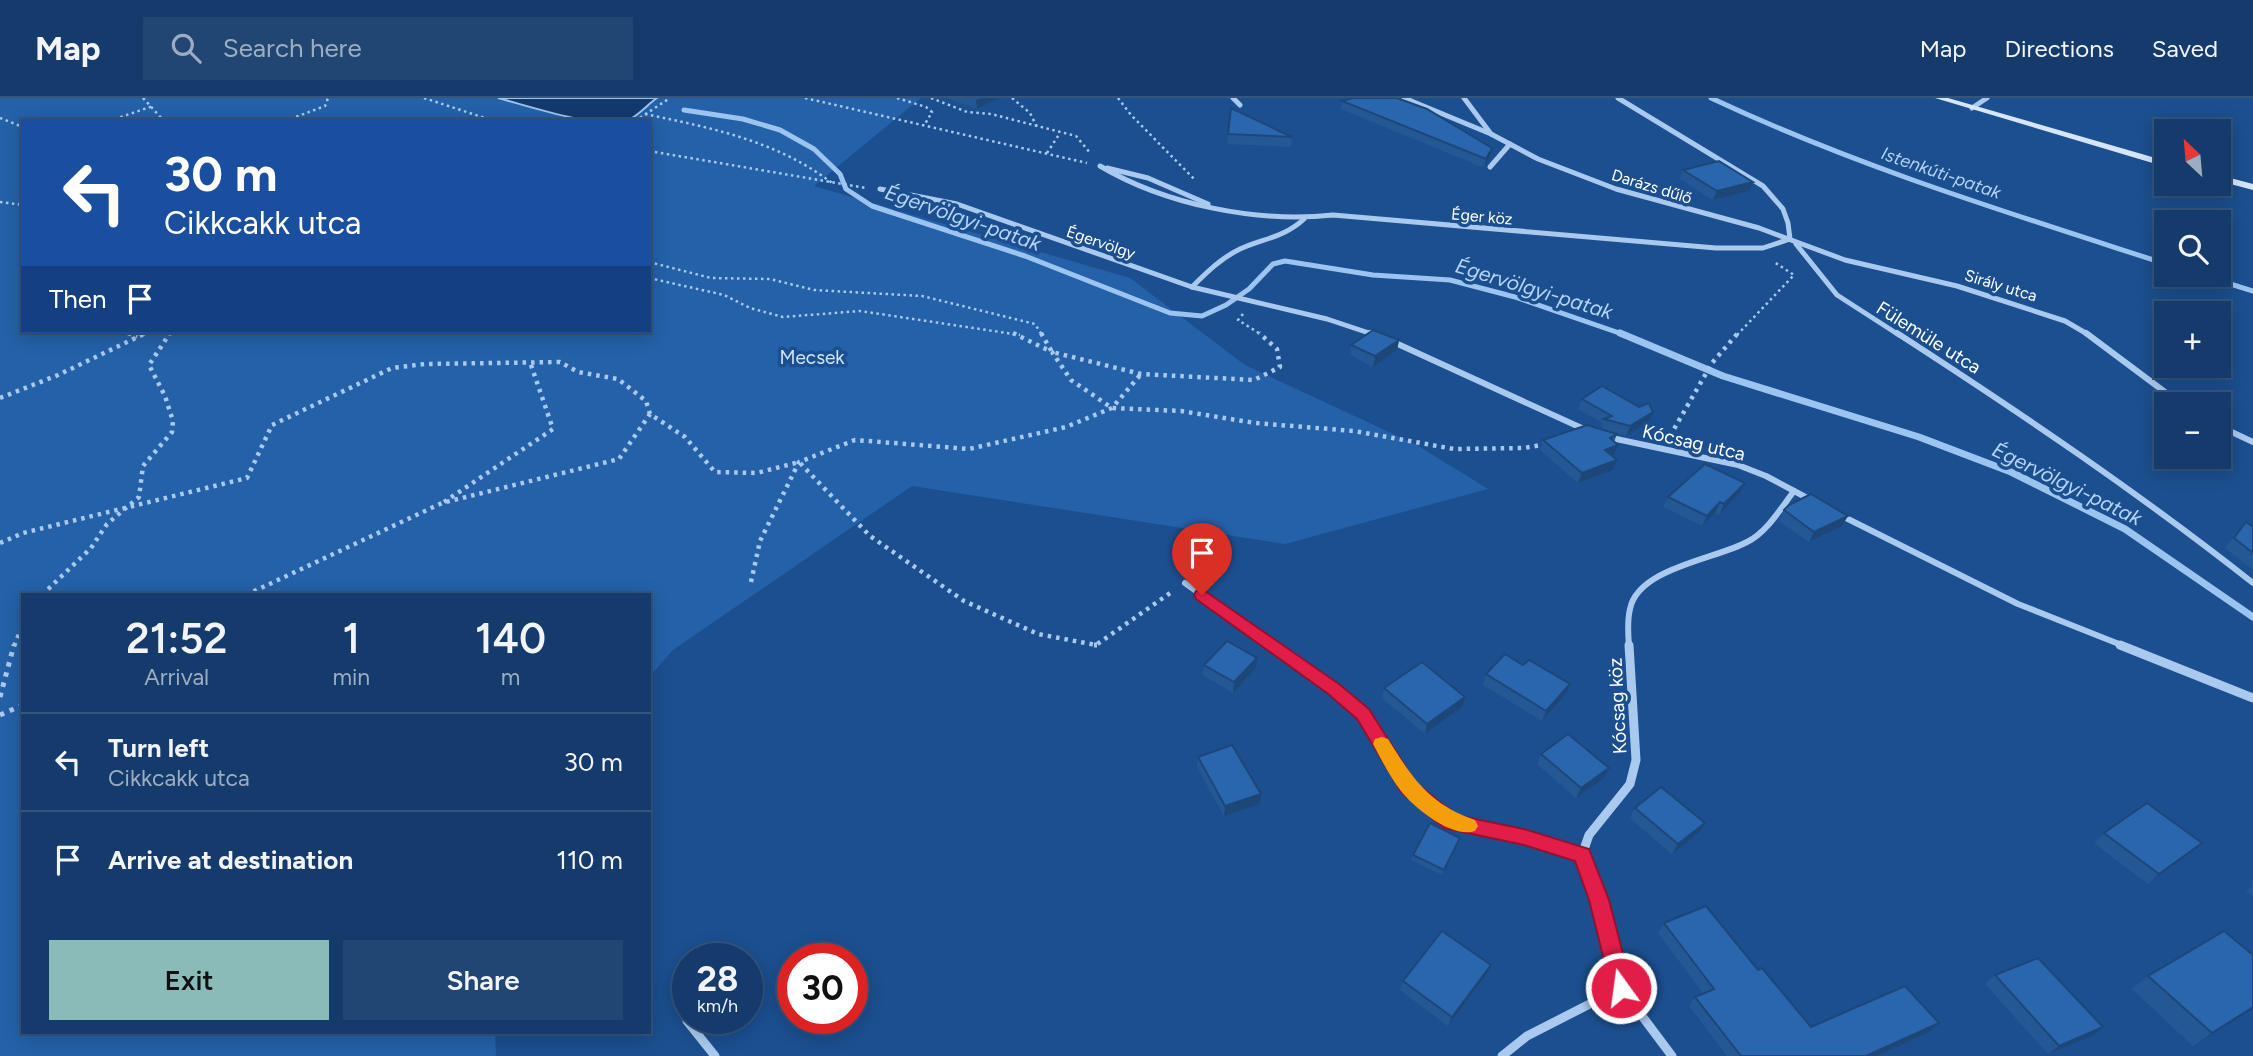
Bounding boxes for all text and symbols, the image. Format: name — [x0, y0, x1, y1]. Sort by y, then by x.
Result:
search box — [143, 17, 633, 80]
text: Map — [35, 29, 101, 68]
icon: search — [167, 29, 205, 67]
text: Search here — [223, 32, 362, 64]
text: Map — [1920, 34, 1966, 63]
text: Directions — [2004, 34, 2114, 63]
text: Saved — [2152, 34, 2218, 63]
north arrow — [2154, 119, 2231, 196]
map controls — [2154, 119, 2231, 469]
water label: Istenkúti-patak — [1878, 142, 2005, 204]
text: 30 m — [164, 144, 277, 203]
icon: left — [49, 147, 140, 238]
street label: Darázs dűlő — [1609, 165, 1694, 208]
water label: Égervölgyi-patak — [882, 179, 1045, 256]
text: Cikkcakk utca — [164, 204, 361, 242]
street label: Éger köz — [1450, 204, 1514, 229]
button: search — [2154, 210, 2231, 287]
street label: Égervölgy — [1064, 222, 1138, 263]
water label: Égervölgyi-patak — [1452, 253, 1617, 325]
street label: Sirály utca — [1962, 265, 2039, 305]
icon: arrive — [121, 280, 159, 318]
text: Then — [49, 283, 107, 315]
street label: Fülemüle utca — [1872, 296, 1985, 379]
button: + — [2154, 301, 2231, 378]
park label: Mecsek — [779, 346, 845, 369]
button: − — [2154, 392, 2231, 469]
street label: Kócsag utca — [1640, 419, 1748, 465]
water label: Égervölgyi-patak — [1988, 437, 2147, 531]
pin — [1172, 523, 1232, 595]
icon: arrive — [1183, 534, 1221, 572]
text: 21:52 — [126, 613, 228, 664]
text: 1 — [342, 613, 360, 664]
text: 140 — [475, 613, 546, 664]
street label: Kócsag köz — [1603, 657, 1632, 755]
text: Arrival — [144, 663, 209, 691]
text: min — [332, 663, 370, 691]
text: m — [501, 663, 520, 691]
text: Turn left — [108, 732, 209, 764]
icon: left — [49, 743, 87, 781]
text: 30 m — [564, 746, 623, 778]
text: Cikkcakk utca — [108, 764, 250, 792]
icon: arrive — [49, 841, 87, 879]
text: Arrive at destination — [108, 844, 353, 876]
text: 110 m — [556, 844, 623, 876]
button: Exit — [49, 940, 329, 1020]
button: Share — [343, 940, 623, 1020]
speed limit sign: 30 — [777, 943, 868, 1034]
position arrow — [1584, 951, 1658, 1025]
text: 28 — [697, 958, 738, 1000]
text: km/h — [697, 995, 738, 1017]

